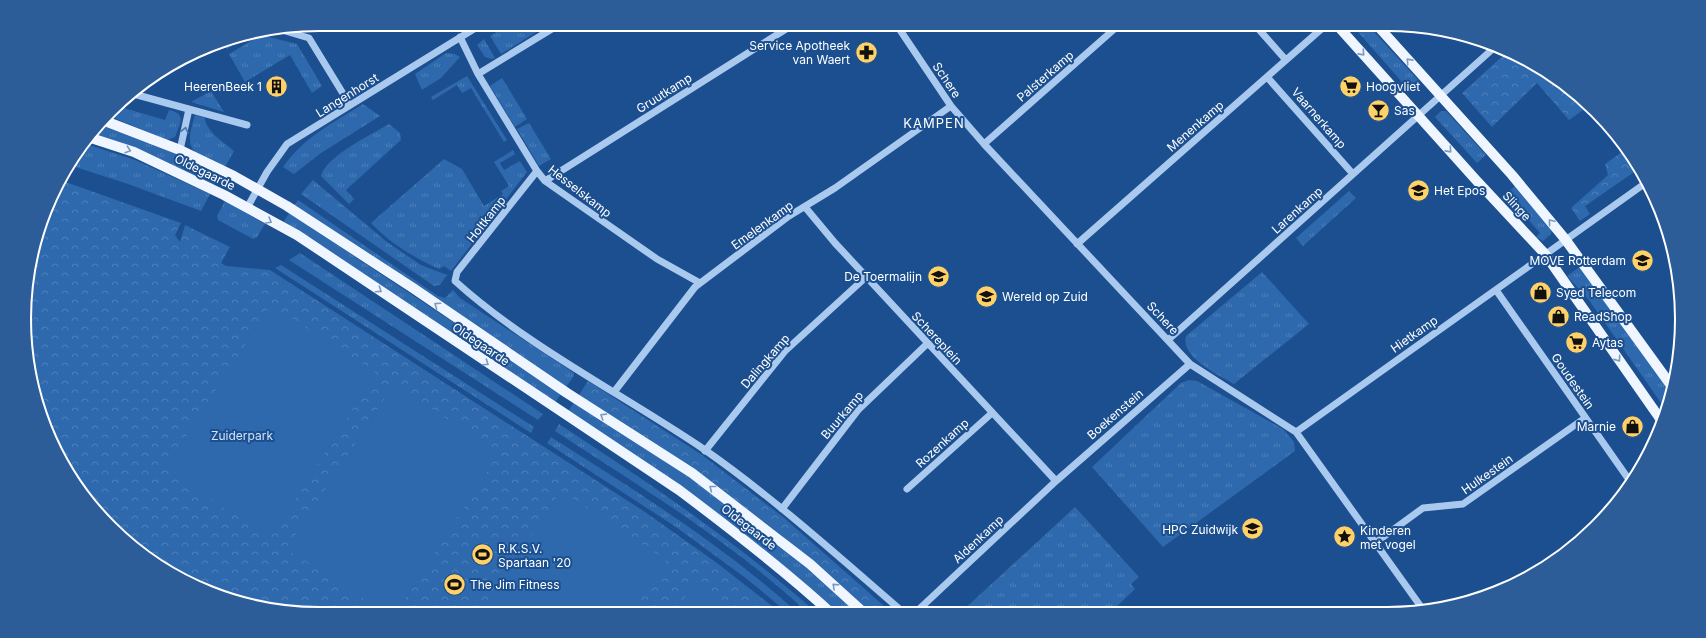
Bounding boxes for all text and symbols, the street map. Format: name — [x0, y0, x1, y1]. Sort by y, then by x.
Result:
place label: Service Apotheek van Waert — [749, 38, 850, 67]
pharmacy icon: Service Apotheek van Waert — [853, 39, 879, 65]
street label: Palsterkamp — [1014, 47, 1076, 105]
one-way arrow — [1358, 48, 1365, 56]
one-way arrow — [1406, 58, 1413, 66]
street label: Schere — [930, 59, 964, 101]
street label: Langenhorst — [313, 70, 381, 120]
street label: Gruutkamp — [633, 70, 695, 116]
building icon: HeerenBeek 1 — [264, 73, 290, 99]
supermarket icon: Hoogvliet — [1338, 73, 1364, 99]
place label: HeerenBeek 1 — [184, 79, 262, 94]
place label: Hoogvliet — [1366, 79, 1420, 94]
street label: Vaarnerkamp — [1288, 84, 1350, 152]
street label: Menenkamp — [1164, 97, 1226, 155]
bar icon: Sas — [1366, 97, 1392, 123]
place label: Sas — [1394, 103, 1415, 118]
district label: KAMPEN — [903, 115, 965, 131]
one-way arrow — [180, 127, 188, 133]
one-way arrow — [124, 145, 131, 154]
one-way arrow — [1444, 145, 1452, 153]
street label: Oldegaarde — [172, 151, 238, 193]
street label: Hesselskamp — [545, 162, 615, 220]
school or university icon: Het Epos — [1406, 177, 1432, 203]
street label: Larenkamp — [1269, 183, 1325, 237]
place label: Het Epos — [1434, 183, 1485, 198]
street label: Slinge — [1500, 188, 1534, 224]
street label: Holtkamp — [463, 193, 509, 245]
street label: Emelenkamp — [728, 198, 796, 252]
one-way arrow — [265, 216, 272, 223]
one-way arrow — [1548, 219, 1555, 226]
school or university icon: MOVE Rotterdam — [1629, 247, 1655, 273]
place label: MOVE Rotterdam — [1529, 253, 1626, 268]
school or university icon: De Toermalijn — [925, 263, 951, 289]
place label: De Toermalijn — [844, 269, 922, 284]
shop icon: Syed Telecom — [1527, 279, 1553, 305]
school or university icon: Wereld op Zuid — [974, 283, 1000, 309]
place label: Syed Telecom — [1556, 285, 1636, 300]
one-way arrow — [375, 286, 382, 293]
place label: Wereld op Zuid — [1002, 289, 1088, 304]
street label: Schere — [1144, 298, 1182, 338]
one-way arrow — [434, 302, 441, 310]
shop icon: ReadShop — [1545, 303, 1571, 329]
street label: Schereplein — [909, 308, 965, 368]
place label: ReadShop — [1574, 309, 1632, 324]
street label: Hietkamp — [1388, 312, 1440, 356]
street label: Oldegaarde — [449, 319, 513, 369]
supermarket icon: Aytas — [1564, 329, 1590, 355]
street label: Dalingkamp — [737, 331, 793, 391]
place label: Aytas — [1592, 335, 1623, 350]
street label: Goudestein — [1548, 350, 1598, 412]
one-way arrow — [1613, 355, 1620, 362]
one-way arrow — [482, 358, 489, 365]
street label: Boekenstein — [1084, 386, 1146, 442]
street label: Buurkamp — [818, 388, 866, 442]
shop icon: Marnie — [1619, 413, 1645, 439]
one-way arrow — [600, 414, 607, 421]
street label: Rozenkamp — [912, 415, 972, 471]
place label: Marnie — [1577, 419, 1616, 434]
park label: Zuiderpark — [211, 428, 273, 443]
street label: Hulkestein — [1458, 451, 1516, 497]
one-way arrow — [709, 486, 716, 493]
street label: Oldegaarde — [718, 501, 780, 553]
street label: Aldenkamp — [950, 512, 1006, 566]
school or university icon: HPC Zuidwijk — [1240, 516, 1266, 542]
place label: HPC Zuidwijk — [1162, 522, 1238, 537]
place label: Kinderen met vogel — [1360, 523, 1416, 552]
place icon: Kinderen met vogel — [1331, 524, 1357, 550]
place label: R.K.S.V. Spartaan '20 — [498, 541, 571, 570]
sports icon: R.K.S.V. Spartaan '20 — [469, 542, 495, 568]
sports icon: The Jim Fitness — [442, 571, 468, 597]
place label: The Jim Fitness — [470, 577, 560, 592]
one-way arrow — [832, 584, 840, 591]

